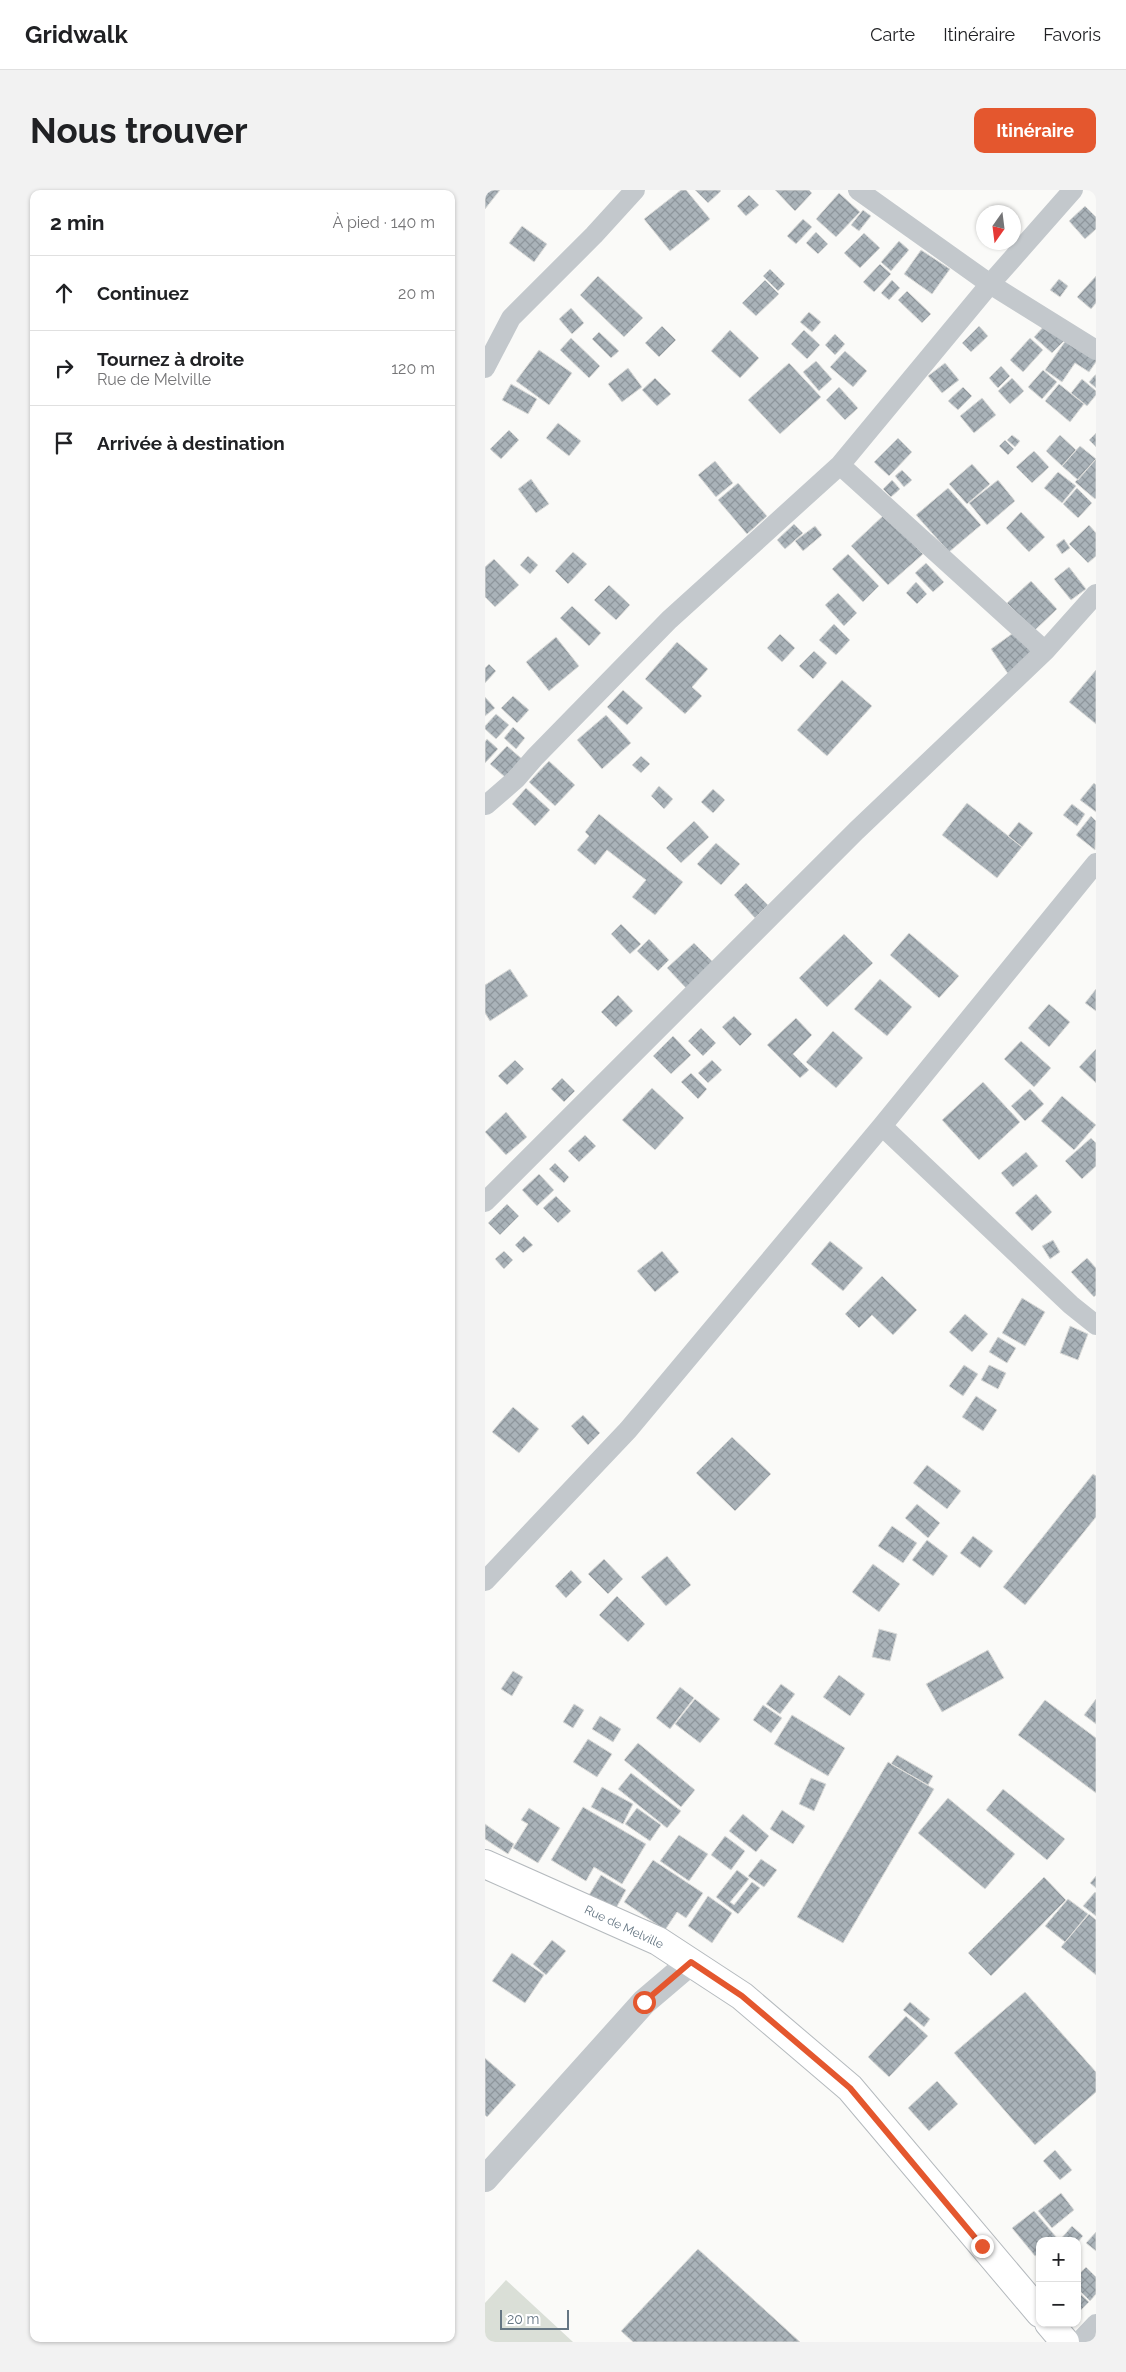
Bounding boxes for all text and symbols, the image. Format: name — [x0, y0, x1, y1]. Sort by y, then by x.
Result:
text: Gridwalk — [25, 20, 128, 49]
text: Carte — [870, 24, 915, 45]
text: Itinéraire — [943, 24, 1015, 45]
text: Favoris — [1043, 24, 1101, 45]
button: Itinéraire — [974, 108, 1096, 153]
text: Nous trouver — [30, 110, 248, 151]
north arrow — [976, 205, 1021, 250]
text: 2 min — [50, 210, 104, 235]
text: À pied · 140 m — [333, 213, 435, 232]
icon: ahead — [50, 279, 78, 307]
text: Continuez — [97, 282, 189, 304]
text: 20 m — [398, 284, 435, 303]
text: Tournez à droite — [97, 348, 244, 370]
icon: right — [50, 354, 78, 382]
text: 120 m — [391, 359, 435, 378]
text: Rue de Melville — [97, 370, 211, 389]
icon: arrive — [50, 429, 78, 457]
text: Arrivée à destination — [97, 432, 285, 454]
street label: Rue de Melville — [582, 1903, 666, 1951]
route start — [633, 1991, 656, 2014]
route end — [971, 2235, 994, 2258]
map controls — [1036, 2237, 1081, 2327]
button: + — [1036, 2237, 1081, 2282]
button: − — [1036, 2282, 1081, 2327]
scale bar — [500, 2307, 569, 2330]
text: 20 m — [507, 2311, 539, 2327]

